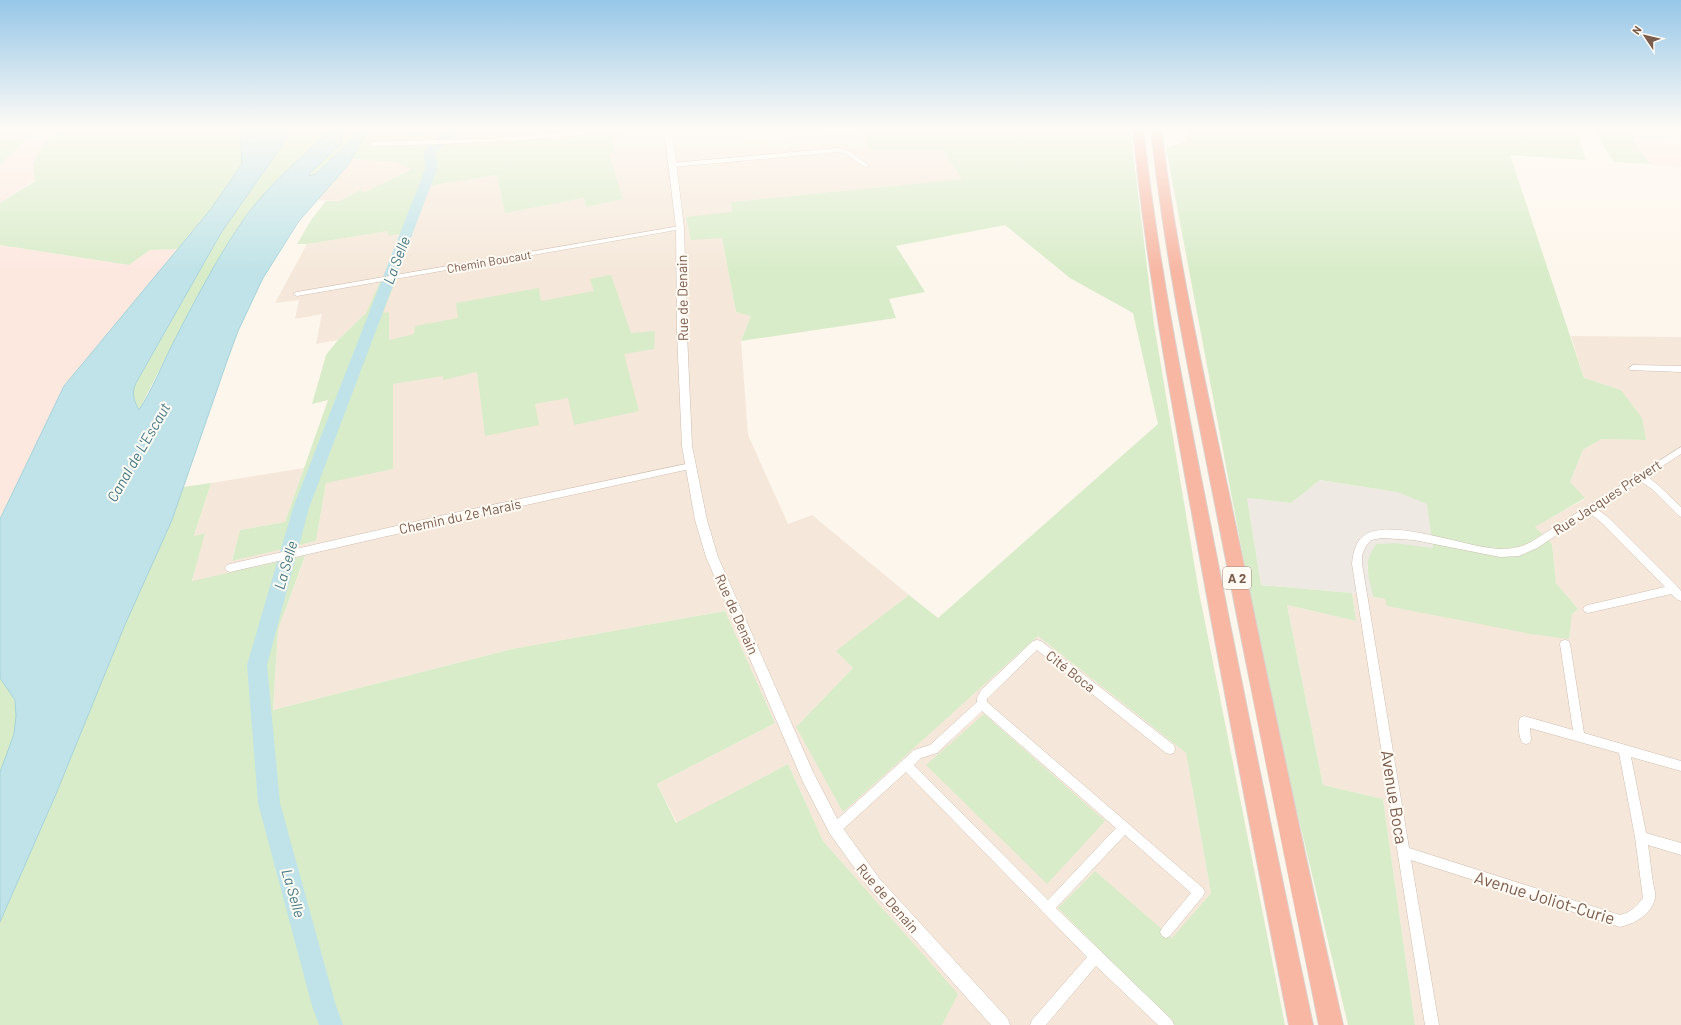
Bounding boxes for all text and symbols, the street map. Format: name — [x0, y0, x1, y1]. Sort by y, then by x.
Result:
north arrow — [1625, 16, 1665, 56]
text: N — [1629, 23, 1644, 37]
water label: La Selle — [379, 233, 413, 286]
street label: Chemin Boucaut — [446, 247, 532, 275]
street label: Rue de Denain — [673, 255, 691, 341]
water label: Canal de L'Escaut — [102, 399, 174, 505]
street label: Rue Jacques Prévert — [1550, 456, 1664, 538]
street label: Chemin du 2e Marais — [397, 495, 523, 537]
water label: La Selle — [269, 538, 301, 591]
road number: A 2 — [1223, 567, 1251, 589]
street label: Rue de Denain — [712, 571, 762, 657]
street label: Cité Boca — [1043, 646, 1099, 696]
street label: Avenue Boca — [1378, 749, 1412, 845]
street label: Rue de Denain — [853, 860, 923, 936]
street label: Avenue Joliot-Curie — [1472, 866, 1618, 928]
water label: La Selle — [278, 867, 310, 920]

